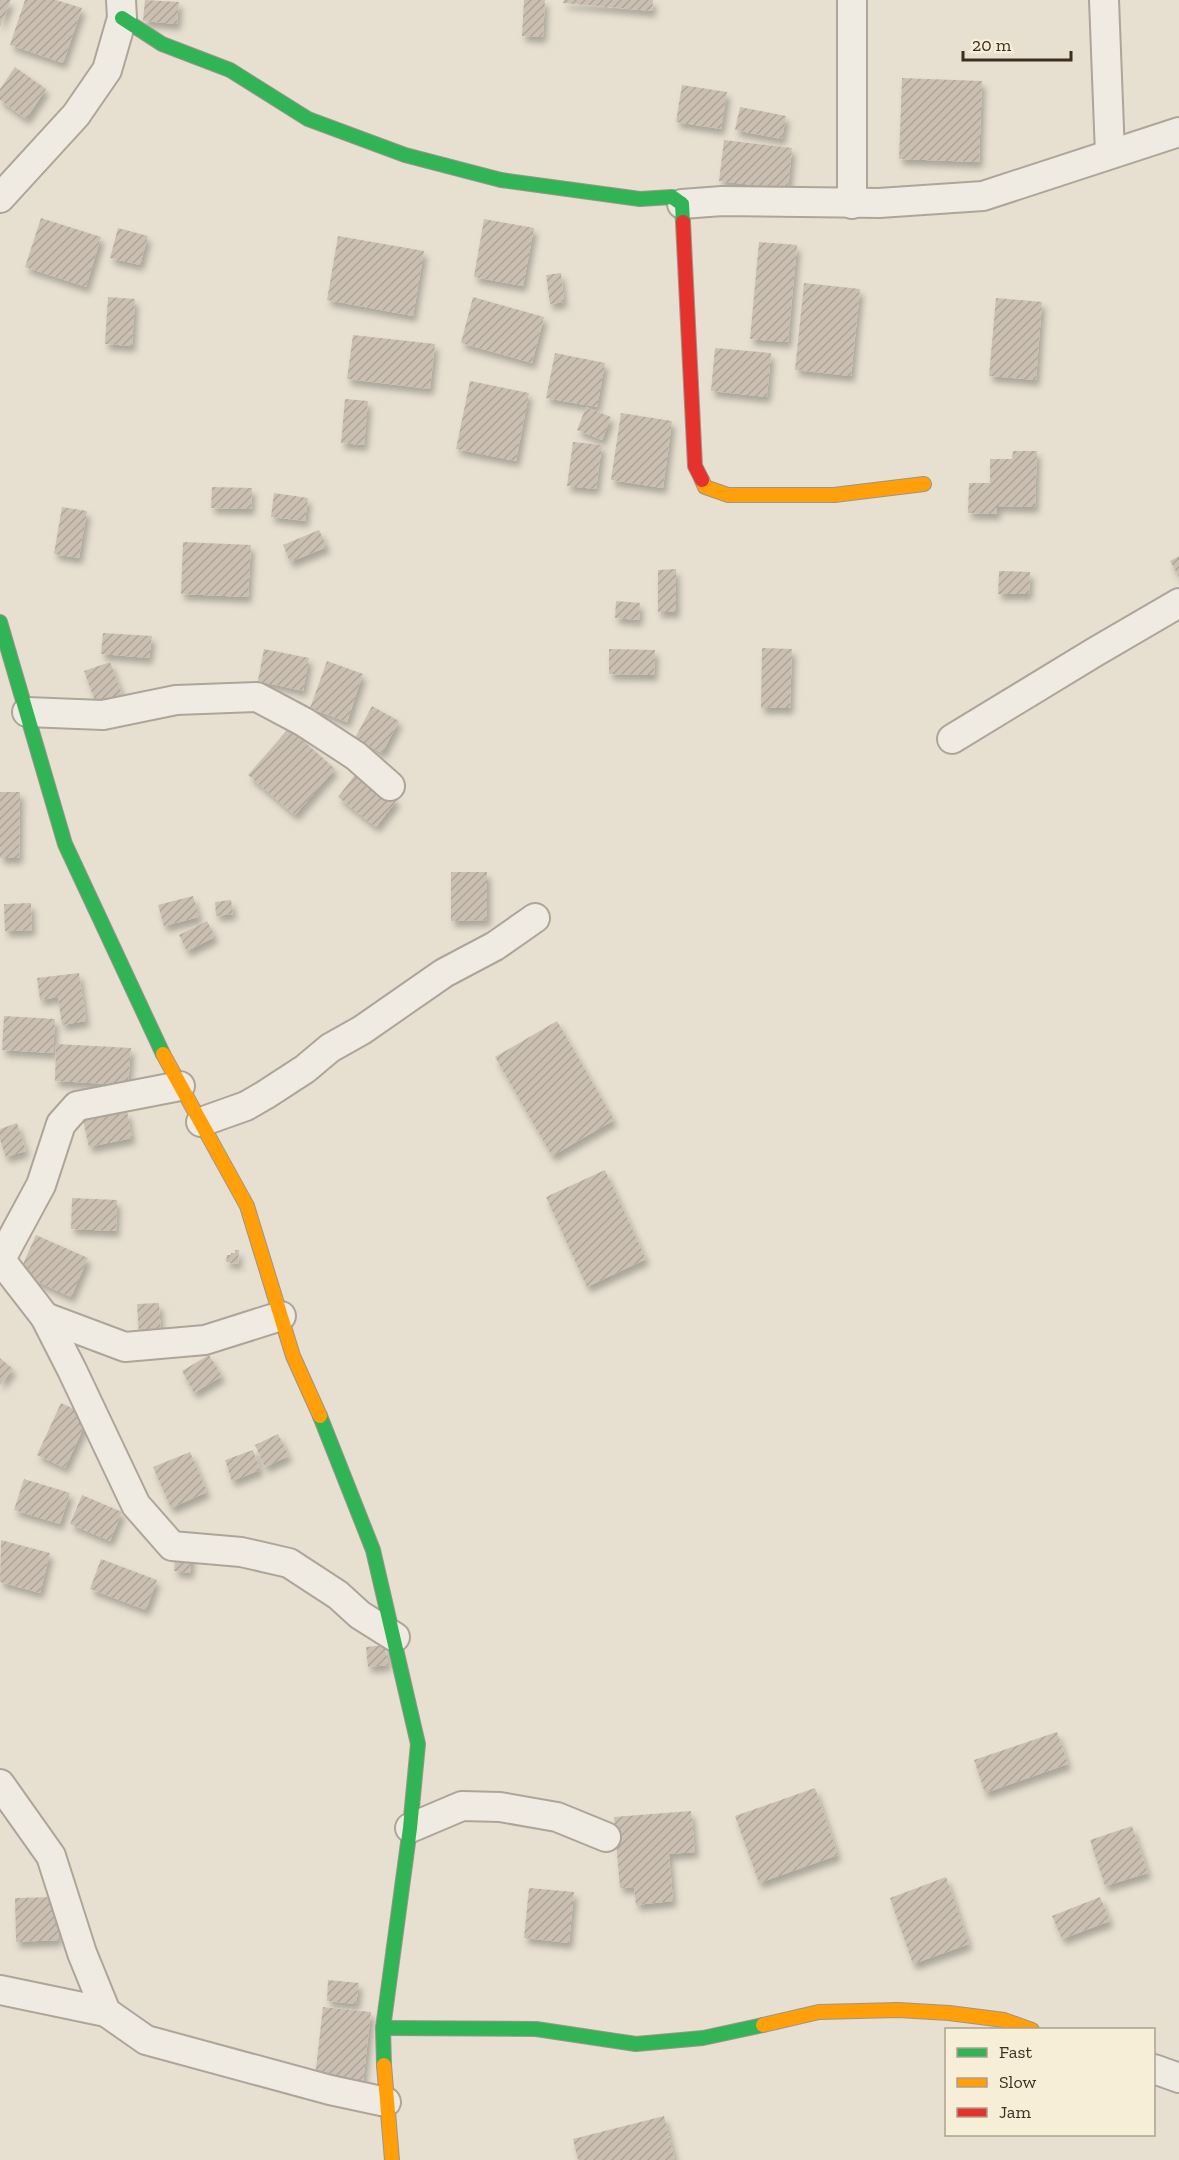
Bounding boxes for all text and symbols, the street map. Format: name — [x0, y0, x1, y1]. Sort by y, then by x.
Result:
scale bar — [963, 24, 1071, 62]
text: 20 m — [972, 34, 1012, 56]
legend — [945, 2028, 1155, 2136]
text: Fast — [999, 2041, 1032, 2063]
text: Slow — [999, 2071, 1036, 2093]
text: Jam — [999, 2101, 1031, 2123]

